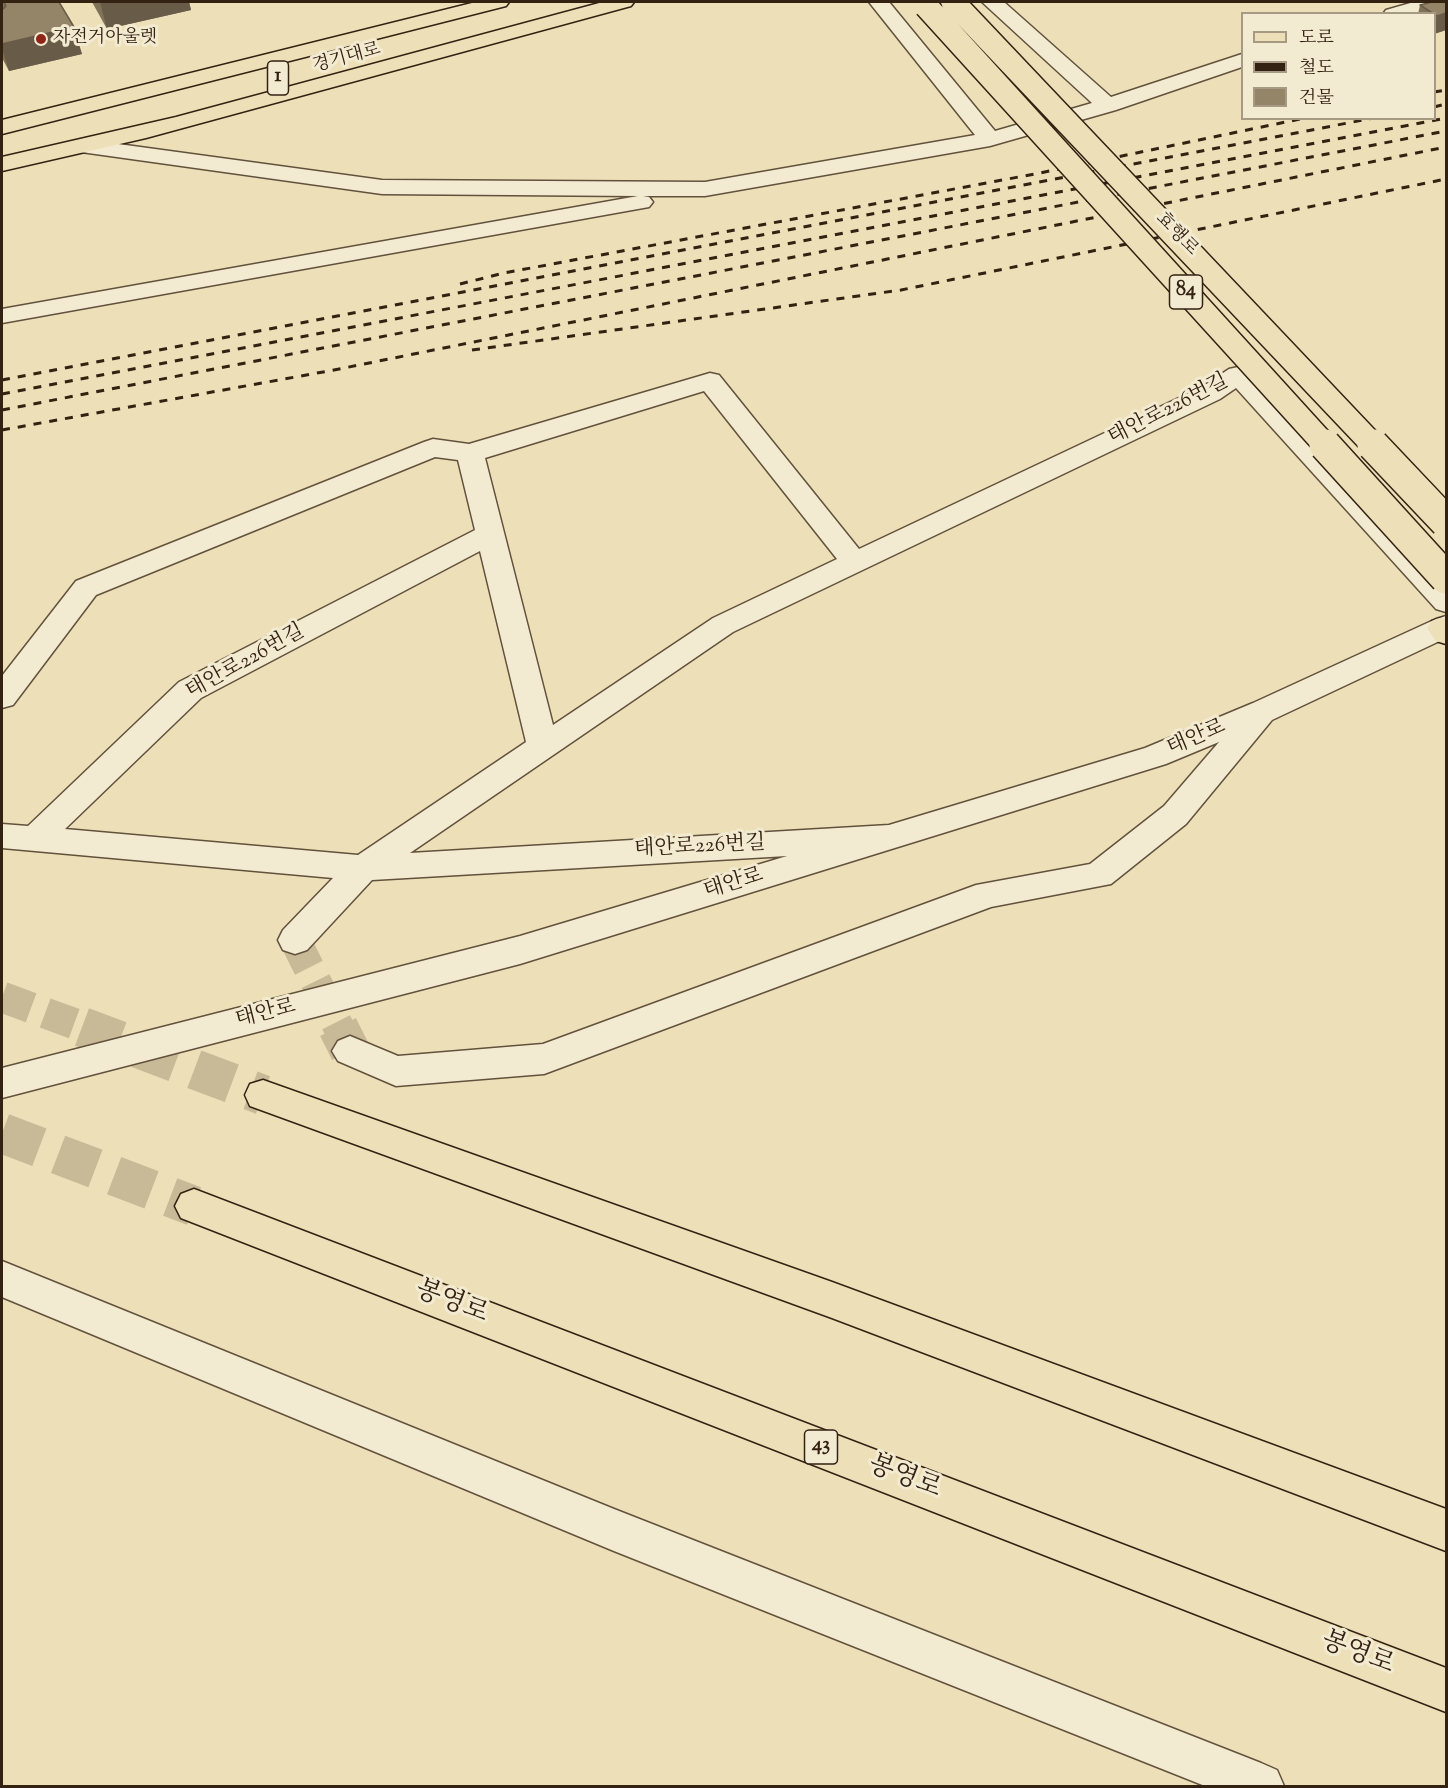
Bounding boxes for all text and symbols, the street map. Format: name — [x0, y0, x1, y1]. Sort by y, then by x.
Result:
legend — [1241, 12, 1436, 120]
text: 도로 — [1299, 26, 1334, 52]
place label: 자전거아울렛 — [53, 28, 157, 50]
marker: 자전거아울렛 — [34, 32, 48, 46]
street label: 경기대로 — [311, 40, 383, 78]
text: 철도 — [1299, 56, 1334, 82]
road number: 1 — [268, 61, 288, 95]
text: 건물 — [1299, 86, 1334, 112]
street label: 효행로 — [1150, 209, 1202, 261]
road number: 84 — [1170, 275, 1202, 309]
street label: 태안로226번길 — [1105, 370, 1233, 452]
street label: 태안로226번길 — [182, 620, 310, 706]
street label: 태안로 — [1164, 716, 1230, 762]
street label: 태안로226번길 — [634, 832, 766, 864]
street label: 태안로 — [701, 864, 767, 906]
street label: 태안로 — [233, 995, 299, 1035]
street label: 봉영로 — [410, 1276, 492, 1332]
road number: 43 — [804, 1430, 838, 1464]
street label: 봉영로 — [863, 1451, 945, 1507]
street label: 봉영로 — [1316, 1627, 1398, 1683]

